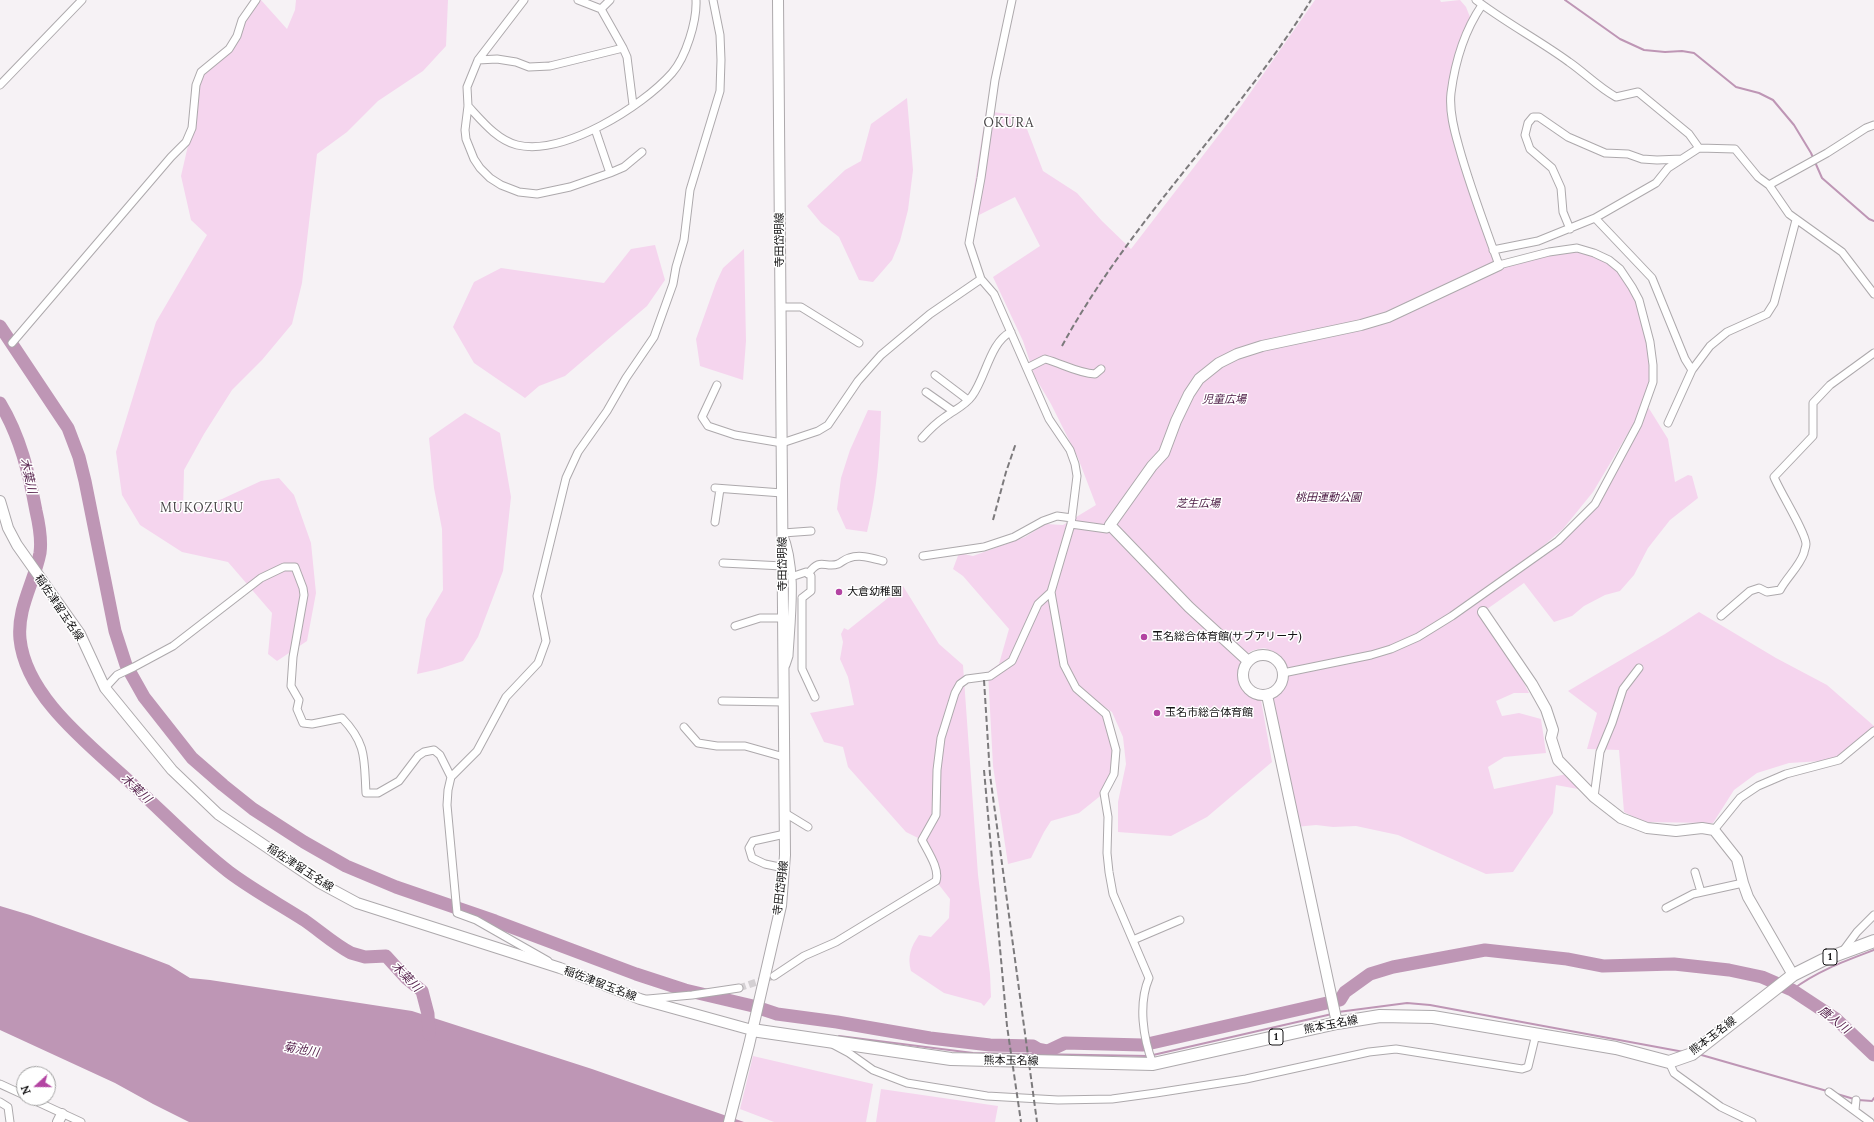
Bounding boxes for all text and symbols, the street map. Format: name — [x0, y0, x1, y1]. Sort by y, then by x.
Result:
district label: OKURA — [984, 115, 1034, 131]
street label: 寺田岱明線 — [773, 213, 787, 267]
park label: 児童広場 — [1202, 393, 1246, 407]
water label: 木葉川 — [17, 457, 39, 495]
park label: 桃田運動公園 — [1295, 491, 1361, 505]
park label: 芝生広場 — [1176, 497, 1220, 511]
district label: MUKOZURU — [160, 500, 244, 516]
street label: 寺田岱明線 — [776, 537, 790, 591]
street label: 稲佐津留玉名線 — [32, 572, 86, 644]
place label: 大倉幼稚園 — [847, 585, 902, 599]
marker: 大倉幼稚園 — [834, 587, 844, 597]
place label: 玉名総合体育館(サブアリーナ) — [1152, 630, 1302, 644]
marker: 玉名総合体育館(サブアリーナ) — [1139, 632, 1149, 642]
place label: 玉名市総合体育館 — [1165, 706, 1253, 720]
marker: 玉名市総合体育館 — [1152, 708, 1162, 718]
water label: 木葉川 — [118, 771, 154, 807]
street label: 稲佐津留玉名線 — [264, 841, 336, 895]
street label: 寺田岱明線 — [771, 860, 791, 916]
road number: 1 — [1823, 949, 1837, 965]
water label: 木葉川 — [388, 959, 424, 995]
street label: 稲佐津留玉名線 — [562, 964, 638, 1004]
water label: 唐人川 — [1815, 1003, 1853, 1037]
street label: 熊本玉名線 — [1303, 1013, 1359, 1037]
street label: 熊本玉名線 — [1687, 1014, 1739, 1058]
road number: 1 — [1269, 1029, 1283, 1045]
water label: 菊池川 — [282, 1040, 320, 1060]
street label: 熊本玉名線 — [983, 1054, 1039, 1068]
north arrow — [16, 1066, 56, 1106]
text: N — [18, 1083, 34, 1096]

